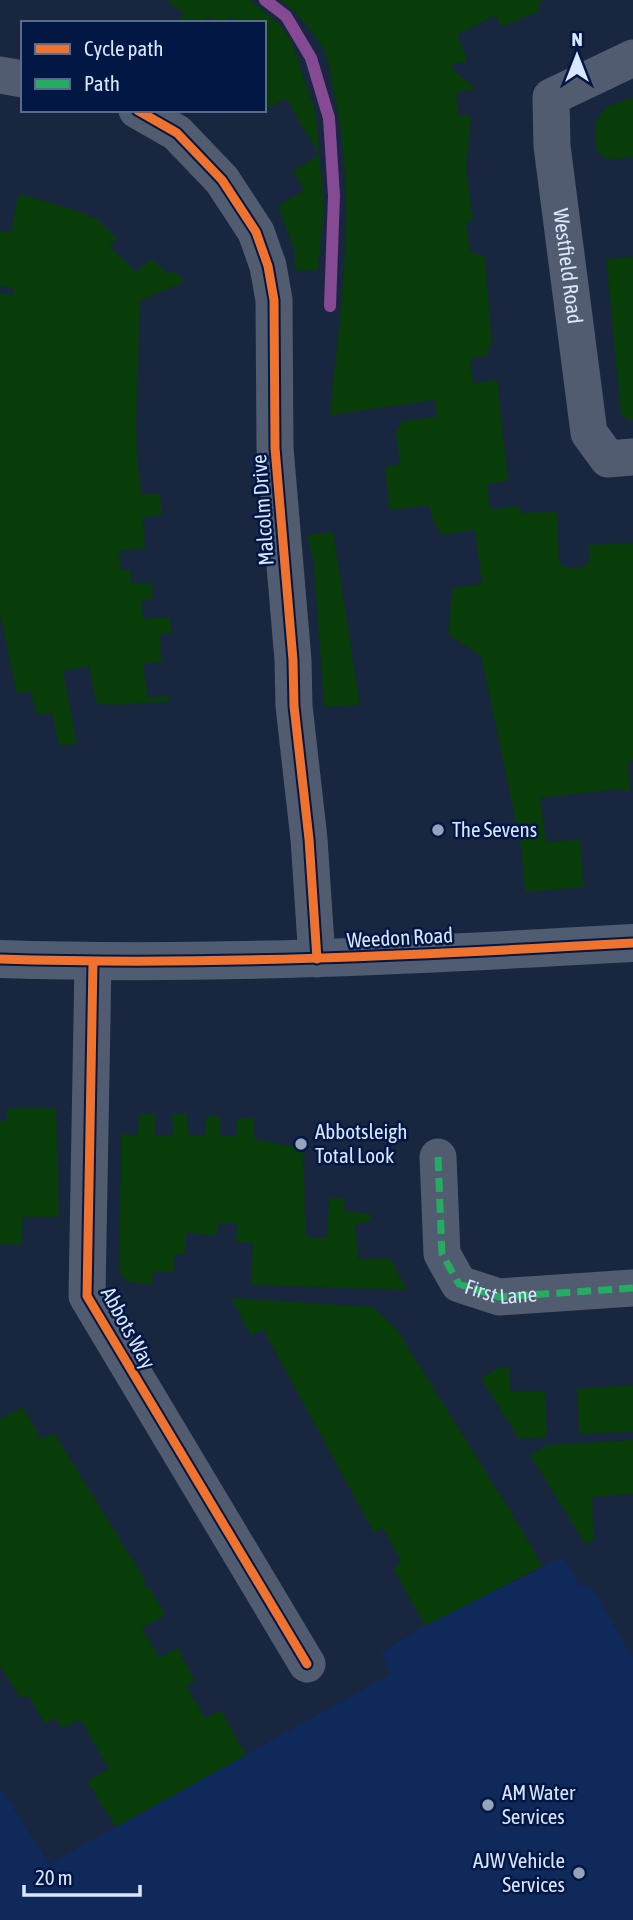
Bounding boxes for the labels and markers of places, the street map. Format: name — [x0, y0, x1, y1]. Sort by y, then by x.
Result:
place label: The Sevens — [452, 817, 537, 841]
marker: The Sevens — [430, 822, 446, 838]
place label: Abbotsleigh Total Look — [315, 1119, 407, 1167]
marker: Abbotsleigh Total Look — [293, 1136, 309, 1152]
place label: AM Water Services — [502, 1780, 576, 1828]
marker: AM Water Services — [480, 1797, 496, 1813]
place label: AJW Vehicle Services — [473, 1848, 565, 1896]
marker: AJW Vehicle Services — [571, 1865, 587, 1881]

